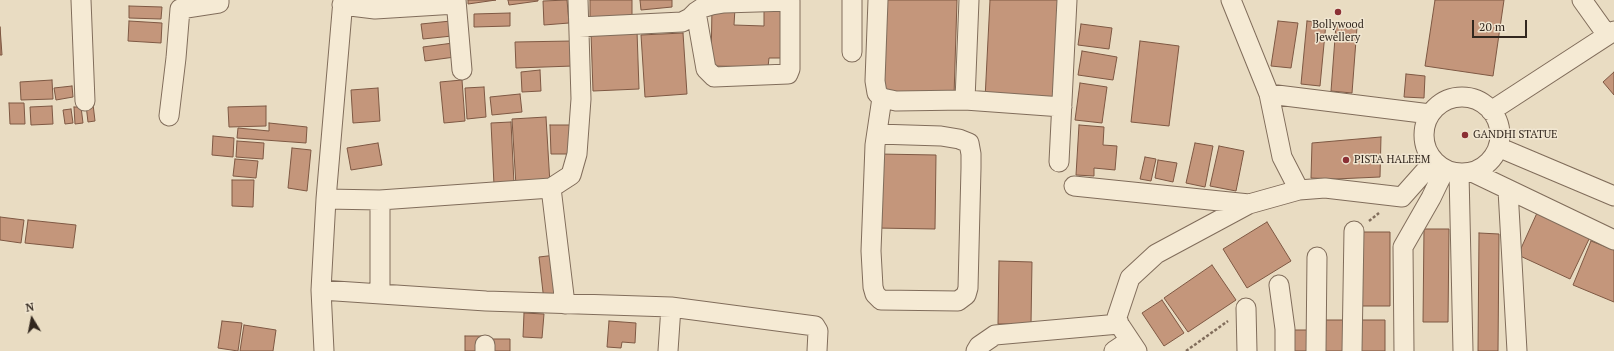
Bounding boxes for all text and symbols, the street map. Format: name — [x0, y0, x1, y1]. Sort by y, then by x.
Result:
marker: Bollywood Jewellery — [1333, 7, 1343, 17]
scale bar — [1474, 12, 1529, 38]
place label: Bollywood Jewellery — [1312, 18, 1364, 44]
text: 20 m — [1479, 19, 1505, 34]
place label: GANDHI STATUE — [1473, 128, 1558, 142]
marker: GANDHI STATUE — [1460, 130, 1470, 140]
place label: PISTA HALEEM — [1354, 153, 1430, 167]
marker: PISTA HALEEM — [1341, 155, 1351, 165]
north arrow — [12, 299, 52, 339]
text: N — [25, 300, 35, 315]

